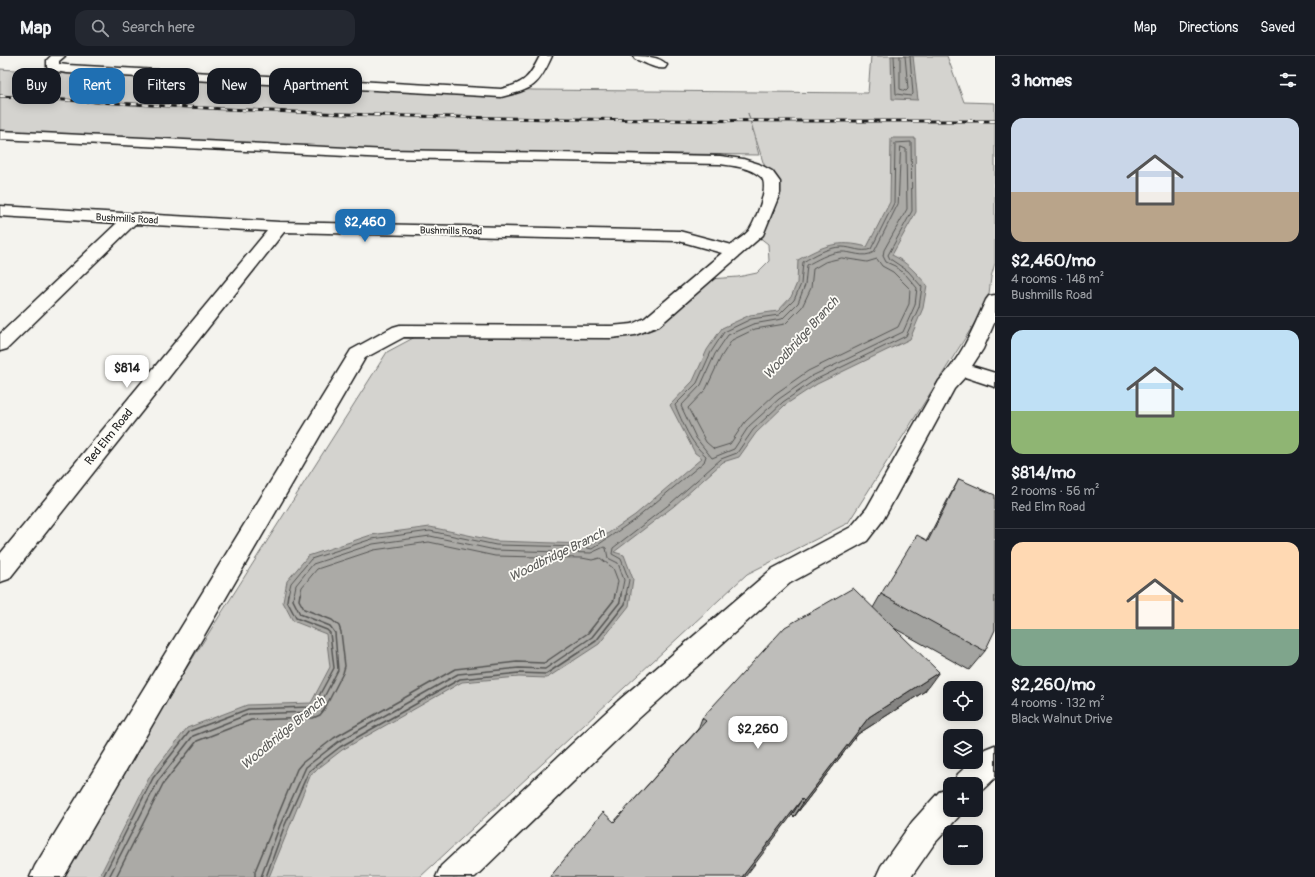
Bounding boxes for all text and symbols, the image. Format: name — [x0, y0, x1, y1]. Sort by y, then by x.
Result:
search box — [75, 10, 355, 46]
text: Map — [20, 16, 51, 40]
icon: search — [89, 17, 111, 39]
text: Search here — [121, 18, 195, 37]
text: Map — [1134, 19, 1157, 36]
text: Directions — [1179, 19, 1238, 36]
text: Saved — [1260, 19, 1295, 36]
chip: Buy — [12, 68, 61, 104]
chip: Rent — [69, 68, 125, 104]
chip: Filters — [133, 68, 199, 104]
chip: New — [207, 68, 261, 104]
chip: Apartment — [269, 68, 362, 104]
icon: filters — [1277, 69, 1299, 91]
text: 3 homes — [1011, 70, 1072, 91]
icon: home — [1119, 144, 1191, 216]
pin: $2,460 — [332, 209, 398, 243]
street label: Bushmills Road — [95, 211, 159, 227]
text: $2,460 — [344, 214, 386, 230]
street label: Bushmills Road — [420, 224, 483, 238]
text: $2,460/mo — [1011, 250, 1096, 271]
text: 4 rooms · 148 m² — [1011, 271, 1104, 287]
text: Bushmills Road — [1011, 287, 1092, 303]
water label: Woodbridge Branch — [760, 293, 843, 382]
pin: $814 — [103, 355, 151, 389]
icon: home — [1119, 356, 1191, 428]
text: $814 — [114, 360, 140, 376]
street label: Red Elm Road — [82, 406, 136, 468]
text: $814/mo — [1011, 462, 1076, 483]
text: 2 rooms · 56 m² — [1011, 483, 1099, 499]
text: Red Elm Road — [1011, 499, 1085, 515]
water label: Woodbridge Branch — [507, 524, 608, 585]
icon: home — [1119, 568, 1191, 640]
text: $2,260/mo — [1011, 674, 1095, 695]
map controls — [943, 681, 983, 865]
button: locate — [943, 681, 983, 721]
water label: Woodbridge Branch — [238, 693, 329, 773]
text: 4 rooms · 132 m² — [1011, 695, 1105, 711]
text: Black Walnut Drive — [1011, 711, 1112, 727]
pin: $2,260 — [725, 716, 791, 750]
text: $2,260 — [737, 721, 779, 737]
button: layers — [943, 729, 983, 769]
button: + — [943, 777, 983, 817]
button: − — [943, 825, 983, 865]

